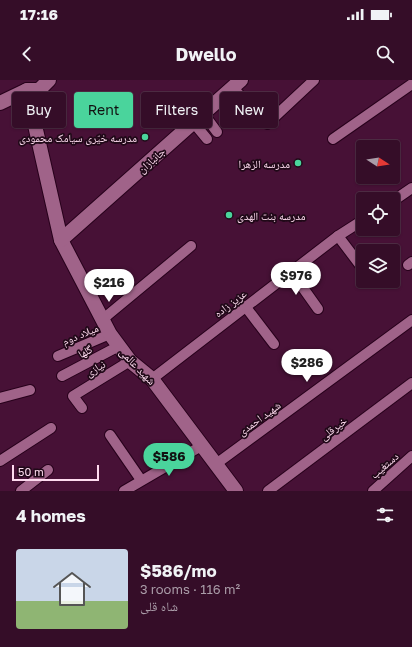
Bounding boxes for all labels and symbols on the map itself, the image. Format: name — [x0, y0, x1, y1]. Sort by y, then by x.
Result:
place label: مدرسه خیّری سیامک محمودی — [19, 131, 137, 145]
marker: مدرسه خیّری سیامک محمودی — [140, 132, 150, 142]
north arrow — [356, 140, 400, 184]
street label: جانبازان — [135, 144, 168, 176]
place label: مدرسه الزهرا — [239, 157, 290, 170]
marker: مدرسه الزهرا — [293, 158, 303, 168]
place label: مدرسه بنت الهدی — [237, 209, 306, 223]
marker: مدرسه بنت الهدی — [224, 210, 234, 220]
pin: $976 — [272, 262, 320, 296]
pin: $216 — [85, 269, 133, 303]
street label: عزیز زاده — [211, 286, 249, 319]
street label: میلاد دوم — [60, 321, 100, 348]
street label: گلها — [76, 342, 95, 360]
street label: شهید عالمی — [117, 345, 159, 388]
pin: $286 — [283, 349, 331, 383]
street label: نیازی — [83, 357, 108, 380]
street label: شهید احمدی — [235, 398, 283, 439]
street label: خیرقلی — [317, 414, 350, 443]
pin: $586 — [145, 443, 193, 477]
street label: دستغیب — [367, 449, 401, 481]
scale bar — [12, 463, 99, 482]

